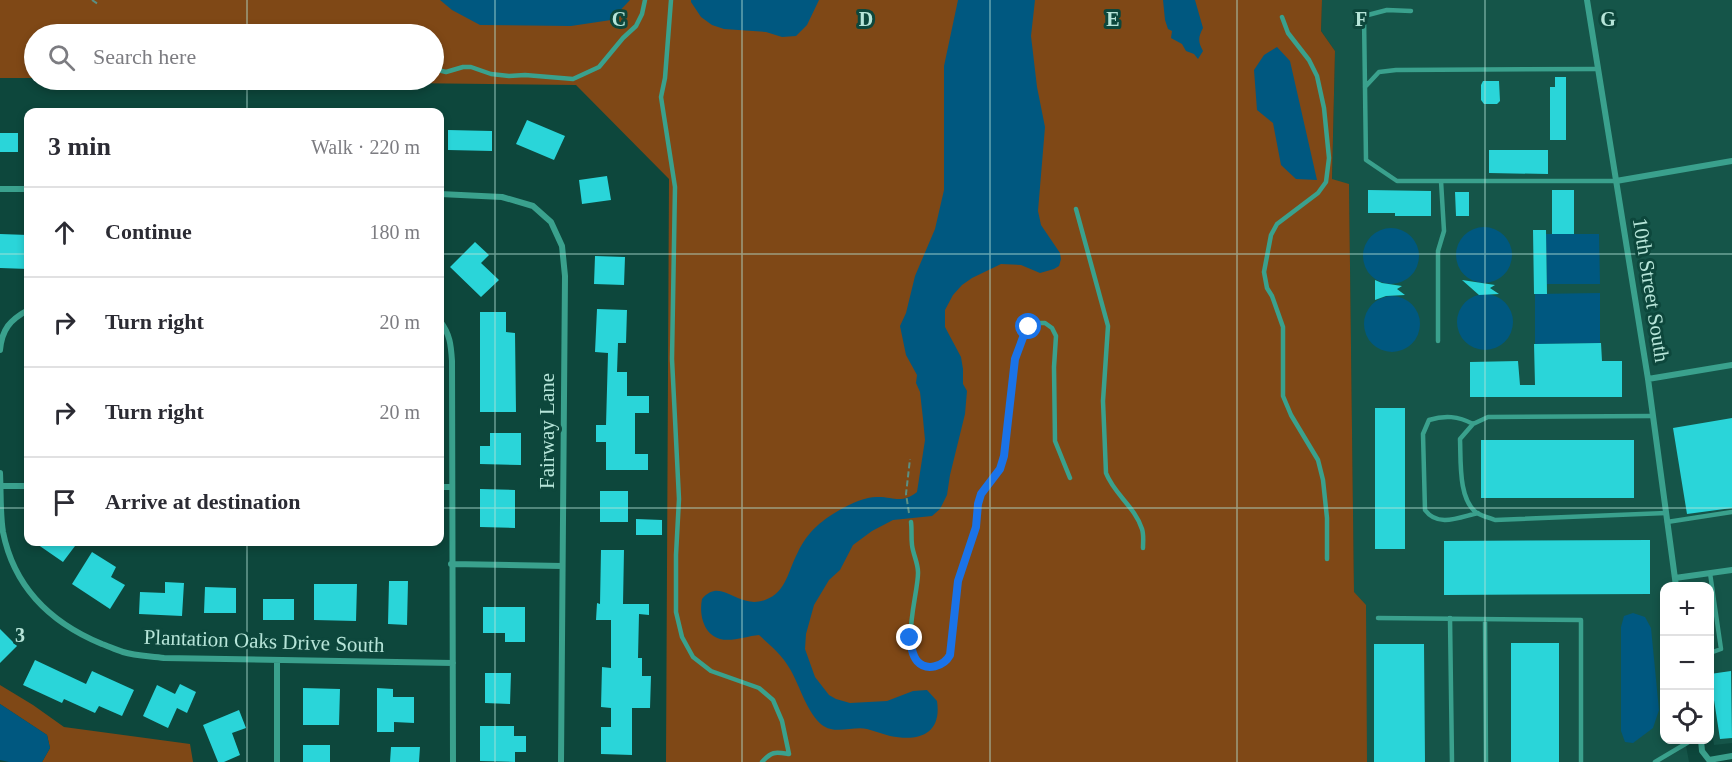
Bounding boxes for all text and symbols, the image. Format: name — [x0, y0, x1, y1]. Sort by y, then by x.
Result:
text: C — [612, 8, 626, 30]
text: D — [859, 8, 873, 30]
text: E — [1106, 8, 1120, 30]
text: F — [1355, 8, 1367, 30]
text: G — [1600, 8, 1616, 30]
search box — [24, 24, 444, 90]
icon: search — [45, 41, 78, 74]
text: Search here — [93, 44, 196, 69]
text: 3 min — [48, 132, 111, 161]
text: Walk · 220 m — [311, 136, 420, 158]
icon: ahead — [48, 216, 81, 249]
street label: 10th Street South — [1628, 216, 1674, 364]
text: Continue — [105, 219, 192, 244]
text: 180 m — [369, 221, 420, 243]
icon: right — [48, 306, 81, 339]
text: Turn right — [105, 309, 204, 334]
text: 20 m — [379, 311, 420, 333]
route start — [1015, 313, 1041, 339]
street label: Fairway Lane — [535, 373, 559, 489]
icon: right — [48, 396, 81, 429]
text: Turn right — [105, 399, 204, 424]
text: 20 m — [379, 401, 420, 423]
icon: arrive — [48, 486, 81, 519]
text: Arrive at destination — [105, 489, 301, 514]
map controls — [1660, 582, 1714, 744]
button: + — [1660, 582, 1714, 636]
text: 3 — [15, 624, 25, 646]
route end — [896, 624, 922, 650]
street label: Plantation Oaks Drive South — [143, 625, 385, 657]
button: − — [1660, 636, 1714, 690]
button: locate — [1660, 690, 1714, 744]

